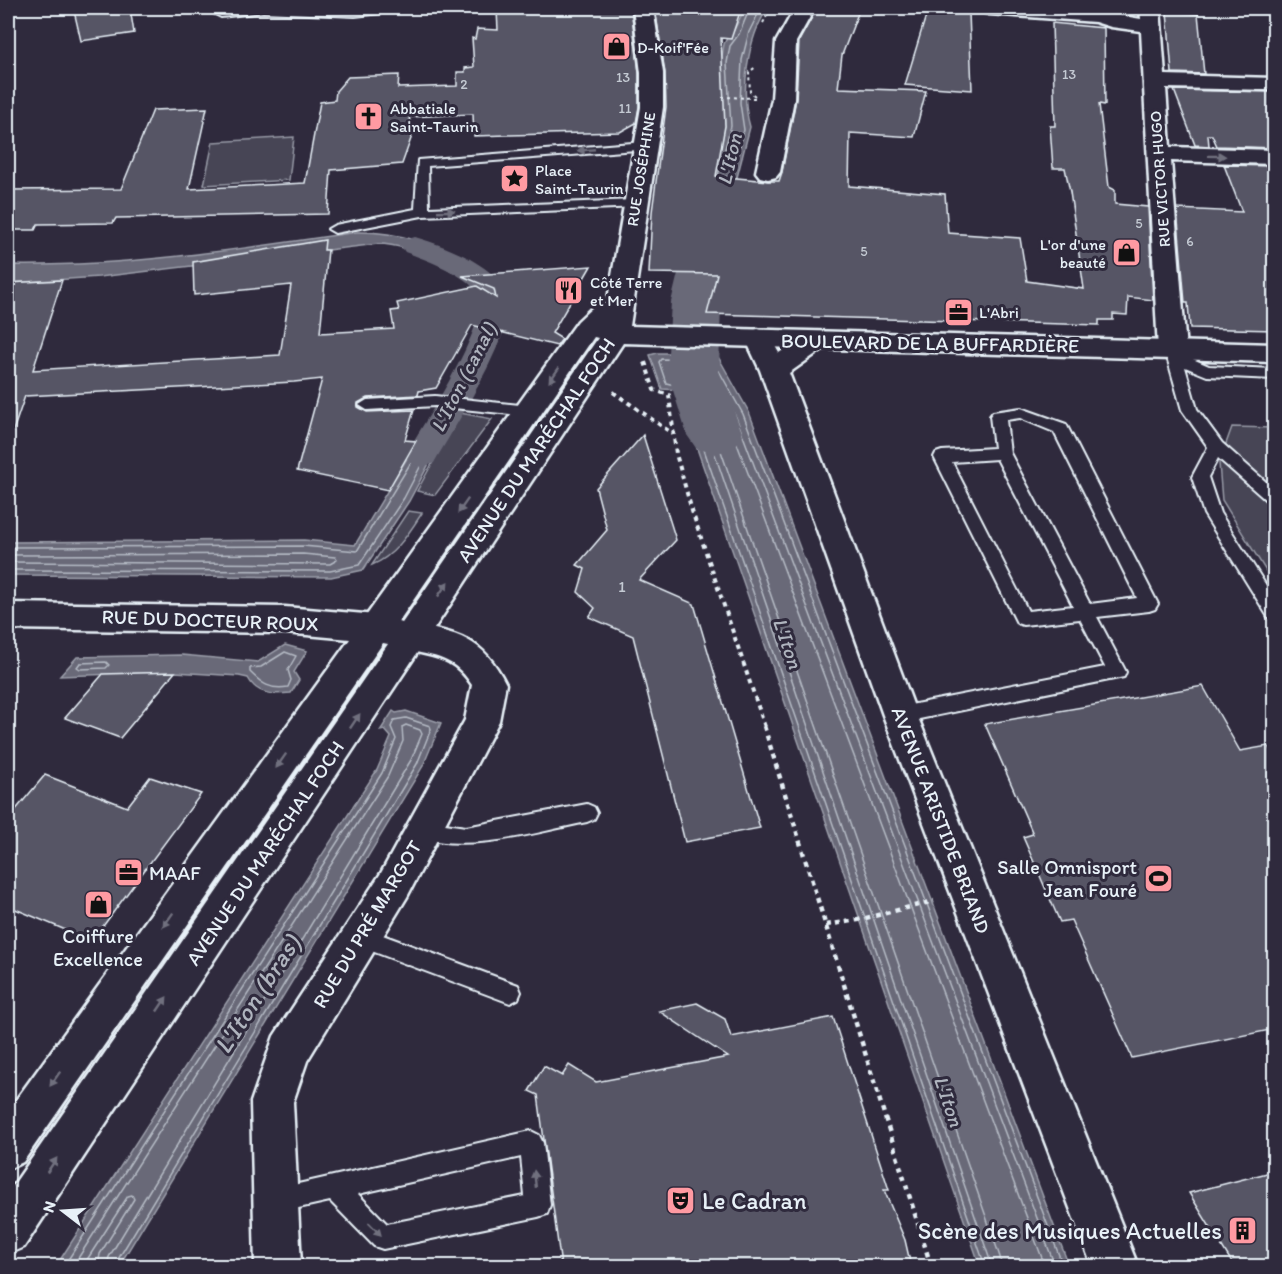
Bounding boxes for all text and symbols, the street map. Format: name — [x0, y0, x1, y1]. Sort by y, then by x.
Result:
shop icon: D-Koif'Fée — [600, 31, 632, 63]
place label: D-Koif'Fée — [637, 38, 709, 57]
house number: 13 — [1062, 66, 1076, 83]
house number: 13 — [616, 69, 630, 86]
house number: 2 — [460, 76, 468, 93]
place label: Abbatiale Saint-Taurin — [390, 99, 478, 136]
house number: 11 — [619, 100, 632, 117]
church icon: Abbatiale Saint-Taurin — [353, 101, 385, 133]
street label: RUE JOSÉPHINE — [623, 110, 659, 228]
street label: RUE VICTOR HUGO — [1146, 110, 1174, 248]
water label: L'Iton — [711, 130, 747, 187]
one-way arrow — [577, 146, 596, 155]
one-way arrow — [1207, 151, 1226, 160]
place label: Place Saint-Taurin — [535, 161, 623, 198]
place icon: Place Saint-Taurin — [498, 163, 530, 195]
one-way arrow — [437, 206, 456, 215]
house number: 5 — [1135, 215, 1143, 232]
house number: 6 — [1186, 233, 1194, 250]
place label: L'or d'une beauté — [1040, 235, 1106, 272]
shop icon: L'or d'une beauté — [1111, 237, 1143, 269]
house number: 5 — [860, 243, 868, 260]
place label: Côté Terre et Mer — [590, 273, 662, 310]
restaurant icon: Côté Terre et Mer — [553, 275, 585, 307]
office icon: L'Abri — [942, 296, 974, 328]
place label: L'Abri — [979, 303, 1019, 322]
water label: L'Iton (canal) — [425, 317, 502, 436]
street label: BOULEVARD DE LA BUFFARDIÈRE — [781, 328, 1079, 358]
street label: AVENUE DU MARÉCHAL FOCH — [452, 333, 620, 567]
one-way arrow — [548, 367, 560, 383]
one-way arrow — [457, 497, 469, 513]
house number: 1 — [618, 577, 626, 596]
one-way arrow — [437, 581, 448, 597]
street label: RUE DU DOCTEUR ROUX — [101, 604, 319, 636]
water label: L'Iton — [768, 614, 809, 673]
street label: AVENUE ARISTIDE BRIAND — [887, 703, 995, 937]
one-way arrow — [349, 714, 361, 730]
street label: AVENUE DU MARÉCHAL FOCH — [181, 736, 349, 970]
one-way arrow — [275, 753, 287, 769]
street label: RUE DU PRÉ MARGOT — [307, 836, 427, 1012]
place label: Salle Omnisport Jean Fouré — [997, 855, 1138, 902]
office icon: MAAF — [112, 857, 144, 889]
place label: MAAF — [149, 861, 201, 885]
sports icon: Salle Omnisport Jean Fouré — [1142, 862, 1174, 894]
shop icon: Coiffure Excellence — [82, 889, 114, 921]
one-way arrow — [162, 912, 174, 928]
place label: Coiffure Excellence — [53, 924, 143, 971]
water label: L'Iton (bras) — [207, 927, 308, 1060]
one-way arrow — [156, 996, 167, 1012]
one-way arrow — [49, 1071, 61, 1087]
water label: L'Iton — [929, 1072, 970, 1131]
one-way arrow — [46, 1158, 58, 1174]
one-way arrow — [530, 1170, 540, 1189]
north arrow — [33, 1181, 93, 1241]
theatre icon: Le Cadran — [665, 1184, 697, 1216]
place label: Le Cadran — [702, 1186, 807, 1215]
text: N — [38, 1199, 60, 1215]
building icon: Scène des Musiques Actuelles — [1227, 1214, 1259, 1246]
place label: Scène des Musiques Actuelles — [918, 1216, 1222, 1245]
one-way arrow — [368, 1222, 382, 1236]

